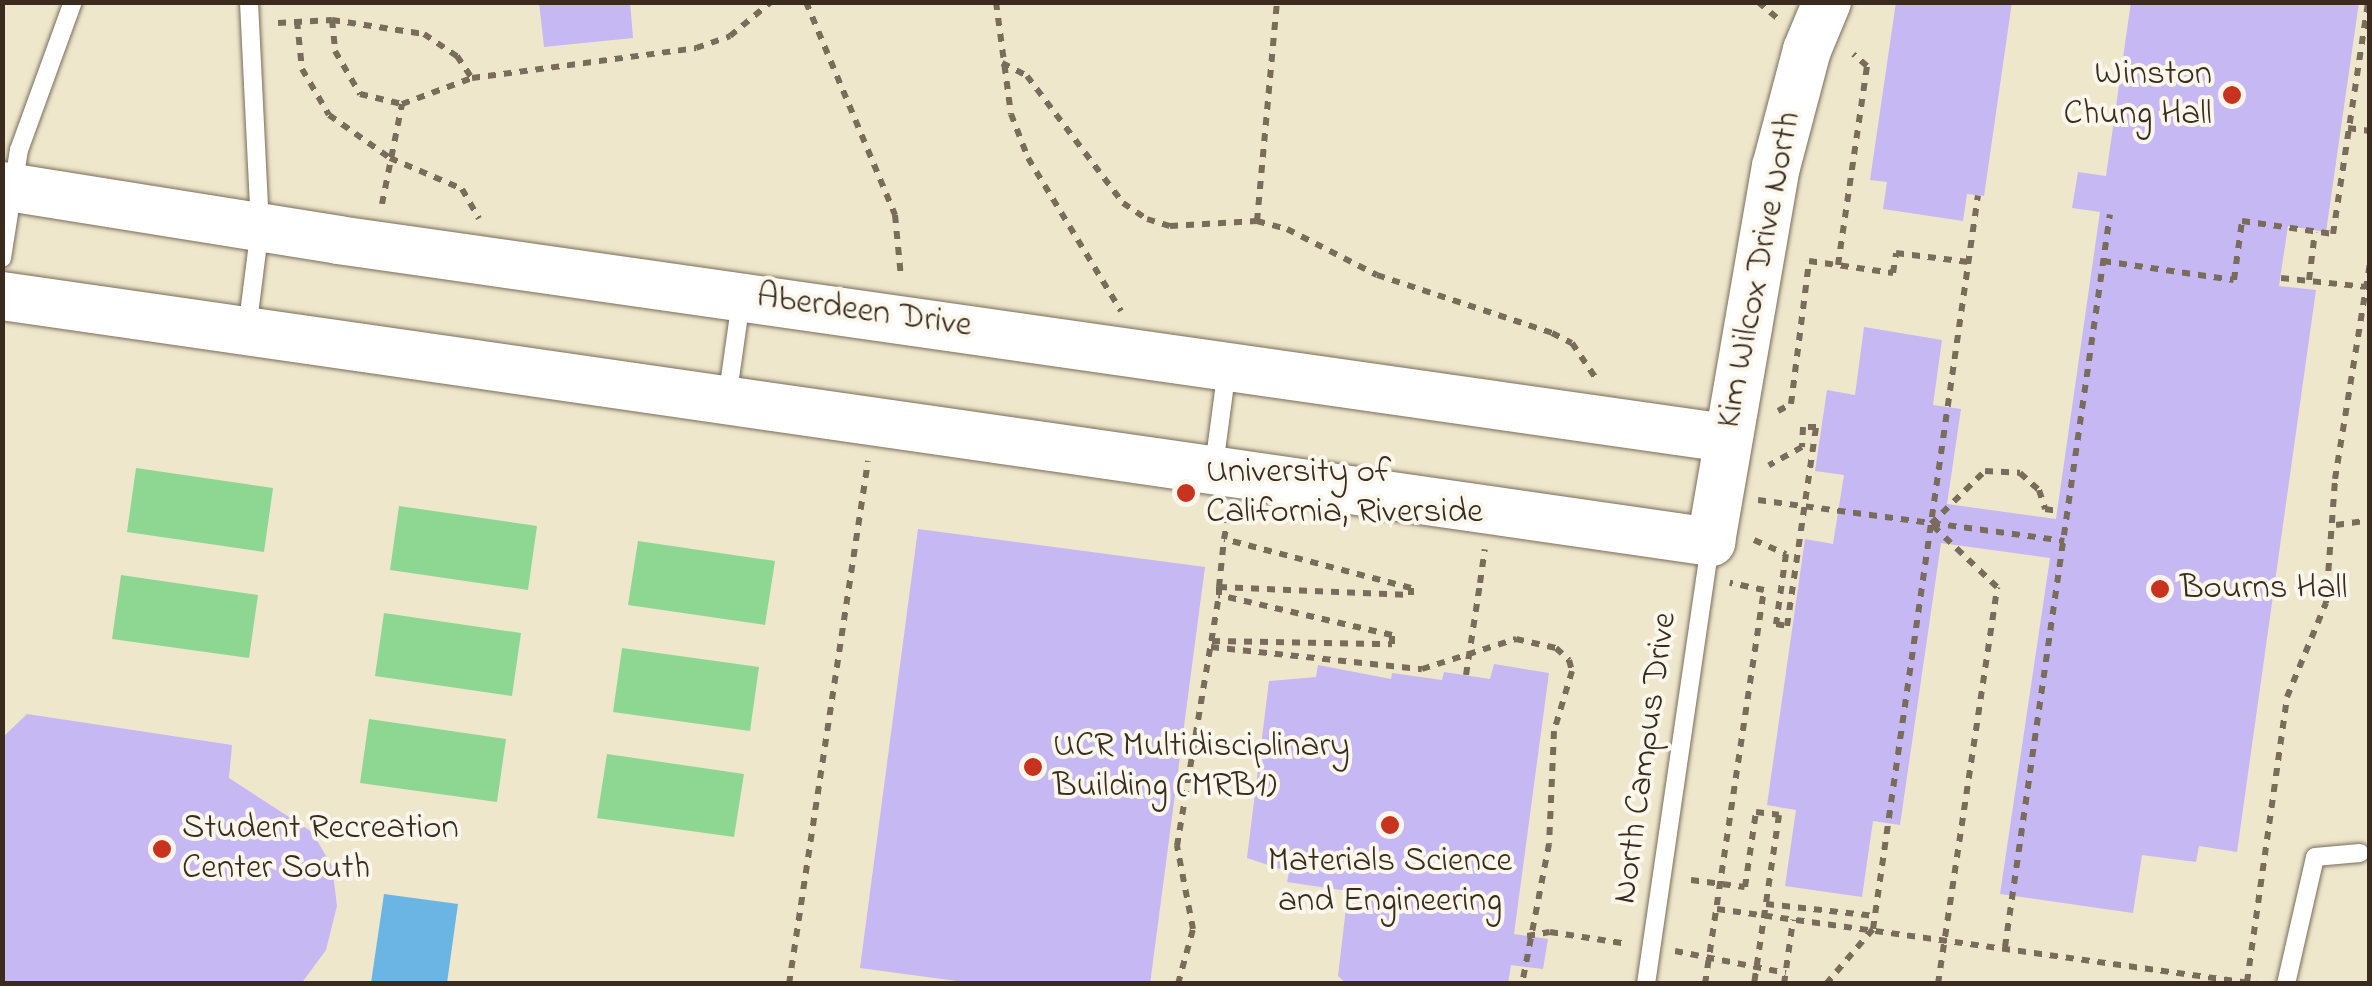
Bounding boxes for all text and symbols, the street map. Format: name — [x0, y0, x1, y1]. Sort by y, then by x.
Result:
place label: Winston Chung Hall — [2063, 54, 2212, 136]
marker: Winston Chung Hall — [2221, 84, 2243, 106]
street label: Kim Wilcox Drive North — [1709, 108, 1811, 432]
street label: Aberdeen Drive — [754, 276, 974, 348]
place label: University of California, Riverside — [1206, 452, 1483, 534]
marker: University of California, Riverside — [1175, 482, 1197, 504]
place label: Bourns Hall — [2180, 568, 2347, 610]
marker: Bourns Hall — [2149, 578, 2171, 600]
street label: North Campus Drive — [1605, 610, 1687, 906]
place label: UCR Multidisciplinary Building (MRB1) — [1053, 726, 1350, 808]
marker: UCR Multidisciplinary Building (MRB1) — [1022, 756, 1044, 778]
place label: Student Recreation Center South — [182, 808, 459, 890]
marker: Materials Science and Engineering — [1379, 814, 1401, 836]
marker: Student Recreation Center South — [151, 838, 173, 860]
place label: Materials Science and Engineering — [1268, 841, 1512, 923]

